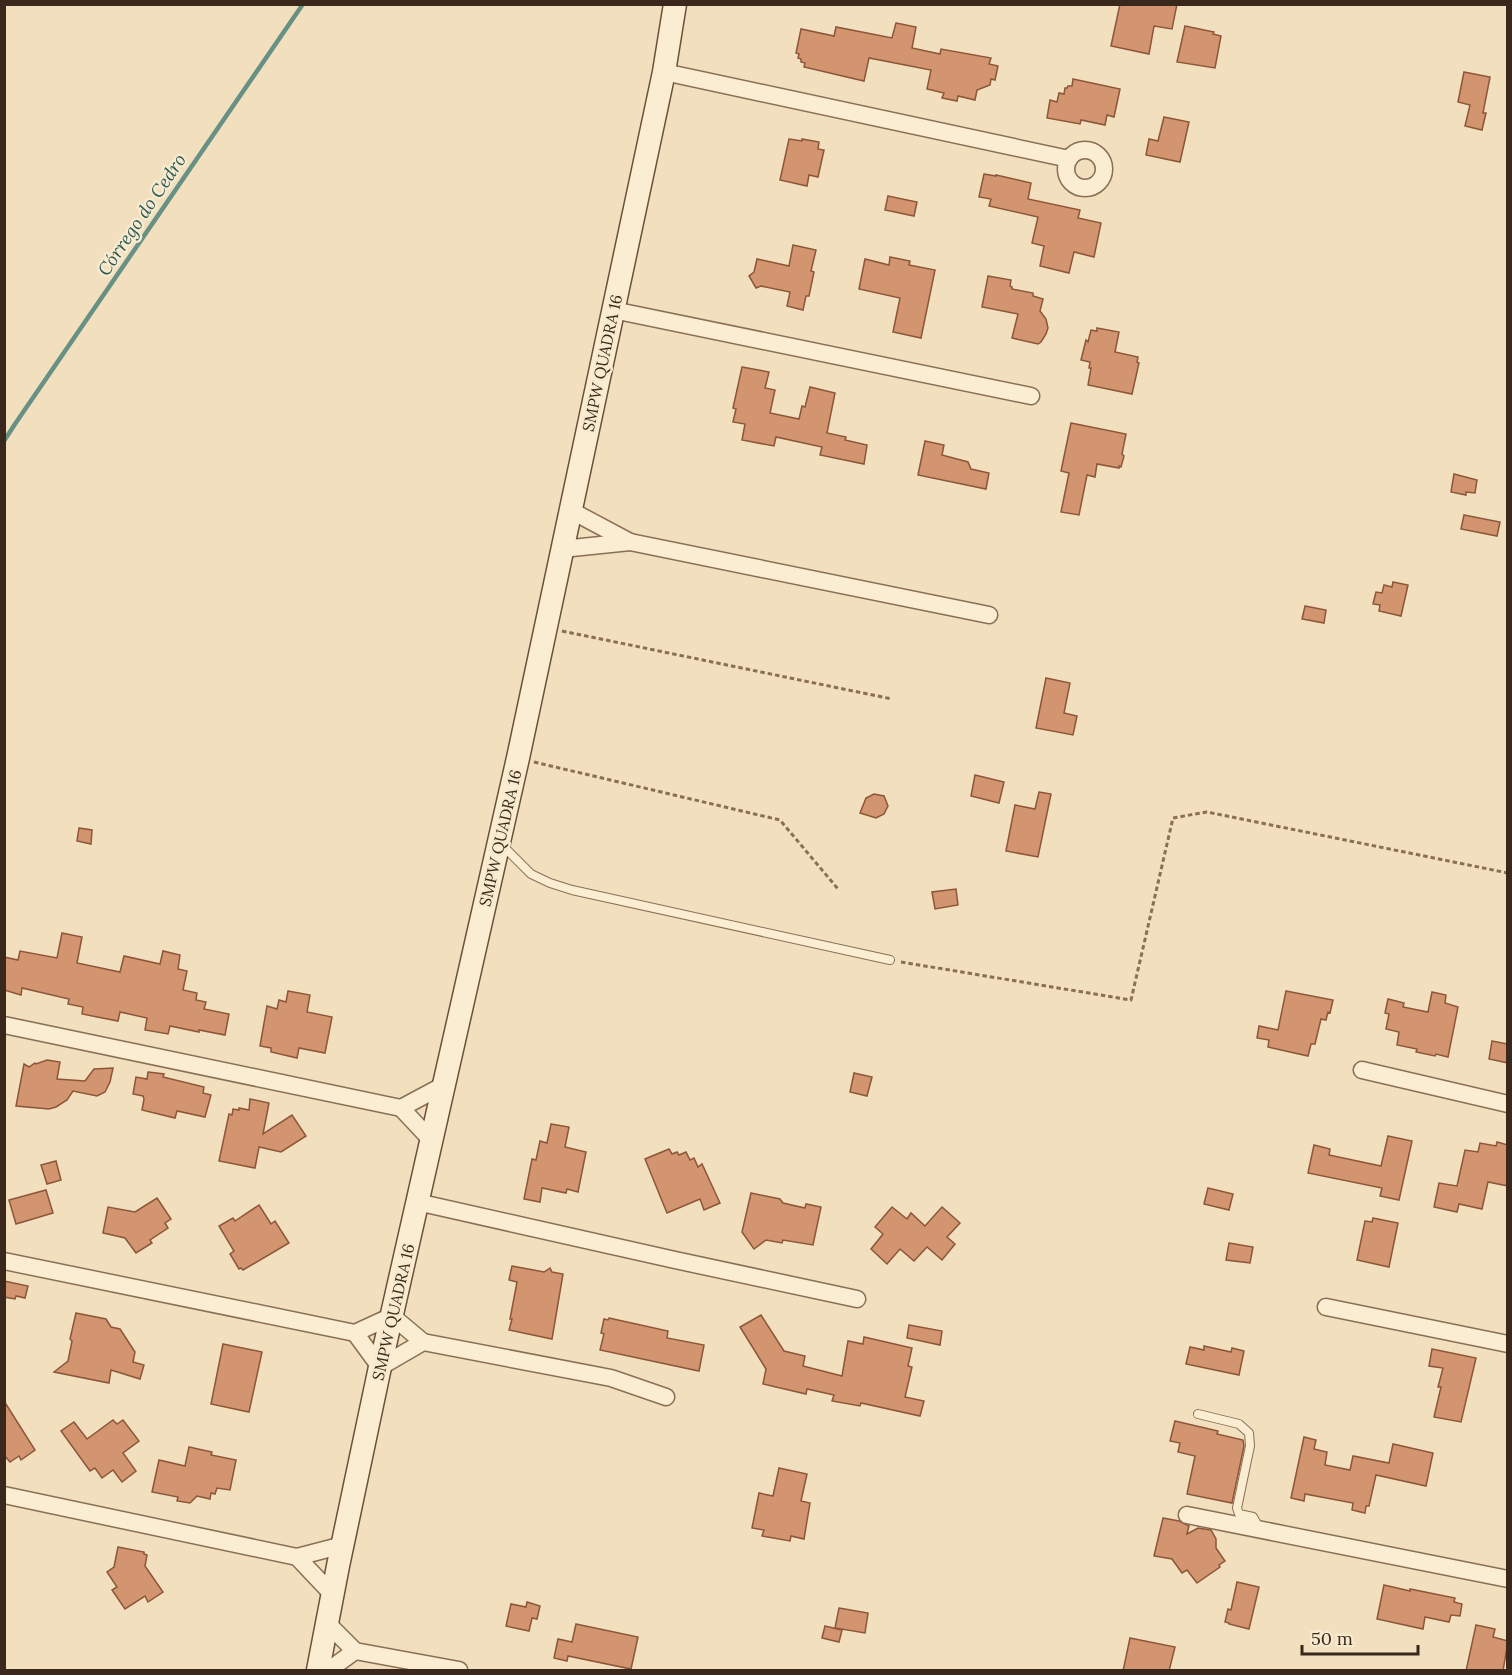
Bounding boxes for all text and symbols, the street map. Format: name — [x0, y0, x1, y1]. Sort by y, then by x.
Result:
water label: Córrego do Cedro — [92, 149, 191, 280]
street label: SMPW QUADRA 16 — [578, 293, 626, 433]
street label: SMPW QUADRA 16 — [475, 768, 525, 908]
street label: SMPW QUADRA 16 — [368, 1242, 418, 1382]
scale bar — [1302, 1618, 1418, 1656]
text: 50 m — [1311, 1627, 1353, 1650]

